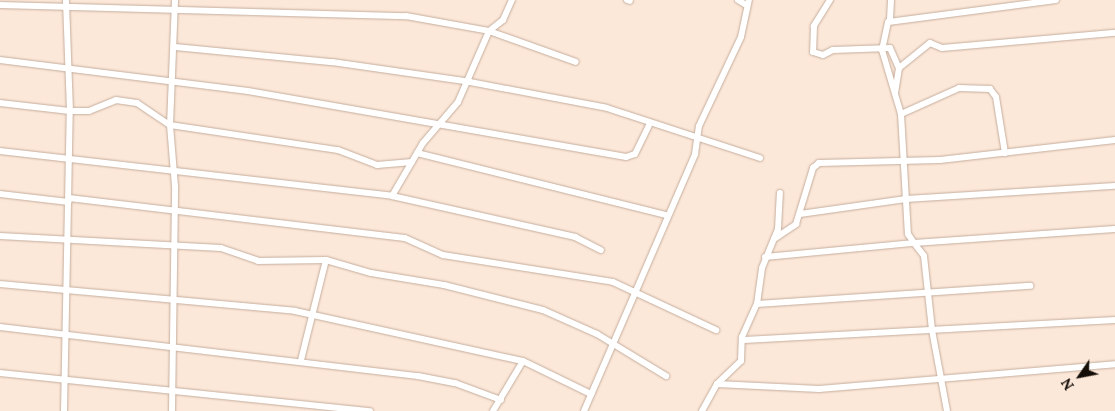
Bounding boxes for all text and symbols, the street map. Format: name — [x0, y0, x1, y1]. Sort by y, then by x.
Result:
north arrow — [1055, 351, 1105, 401]
text: N — [1057, 375, 1078, 394]

